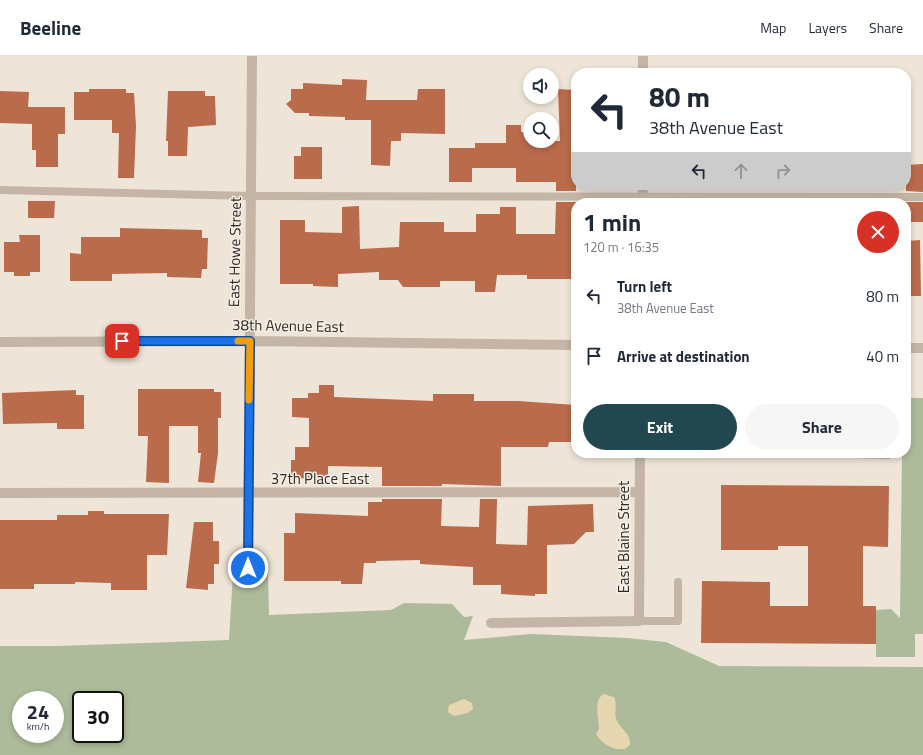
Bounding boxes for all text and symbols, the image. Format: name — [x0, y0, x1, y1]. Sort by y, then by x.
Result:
text: Beeline — [20, 13, 81, 42]
text: Map — [760, 17, 786, 38]
text: Layers — [808, 17, 847, 38]
text: Share — [869, 17, 903, 38]
map controls — [523, 68, 559, 148]
button: sound — [523, 68, 559, 104]
text: 80 m — [649, 75, 710, 118]
icon: left — [583, 84, 635, 136]
button: search — [523, 112, 559, 148]
text: 38th Avenue East — [649, 114, 783, 141]
icon: left — [688, 160, 710, 182]
icon: ahead — [730, 160, 752, 182]
icon: right — [772, 160, 794, 182]
street label: East Howe Street — [222, 196, 247, 307]
text: 1 min — [583, 204, 641, 240]
button: close — [857, 211, 899, 253]
text: 120 m · 16:35 — [583, 237, 659, 257]
text: Turn left — [617, 275, 672, 298]
icon: left — [583, 285, 605, 307]
text: 80 m — [866, 285, 899, 308]
text: 38th Avenue East — [617, 298, 714, 318]
street label: 38th Avenue East — [232, 313, 345, 338]
pin — [105, 324, 139, 358]
icon: arrive — [111, 330, 133, 352]
icon: arrive — [583, 345, 605, 367]
text: Arrive at destination — [617, 345, 750, 368]
text: 40 m — [866, 345, 899, 368]
button: Exit — [583, 404, 737, 450]
button: Share — [745, 404, 899, 450]
street label: 37th Place East — [271, 467, 370, 490]
street label: East Blaine Street — [612, 480, 635, 593]
position arrow — [227, 547, 269, 589]
speed limit sign: 30 — [72, 691, 124, 743]
text: 24 — [27, 696, 49, 727]
text: km/h — [27, 719, 49, 734]

